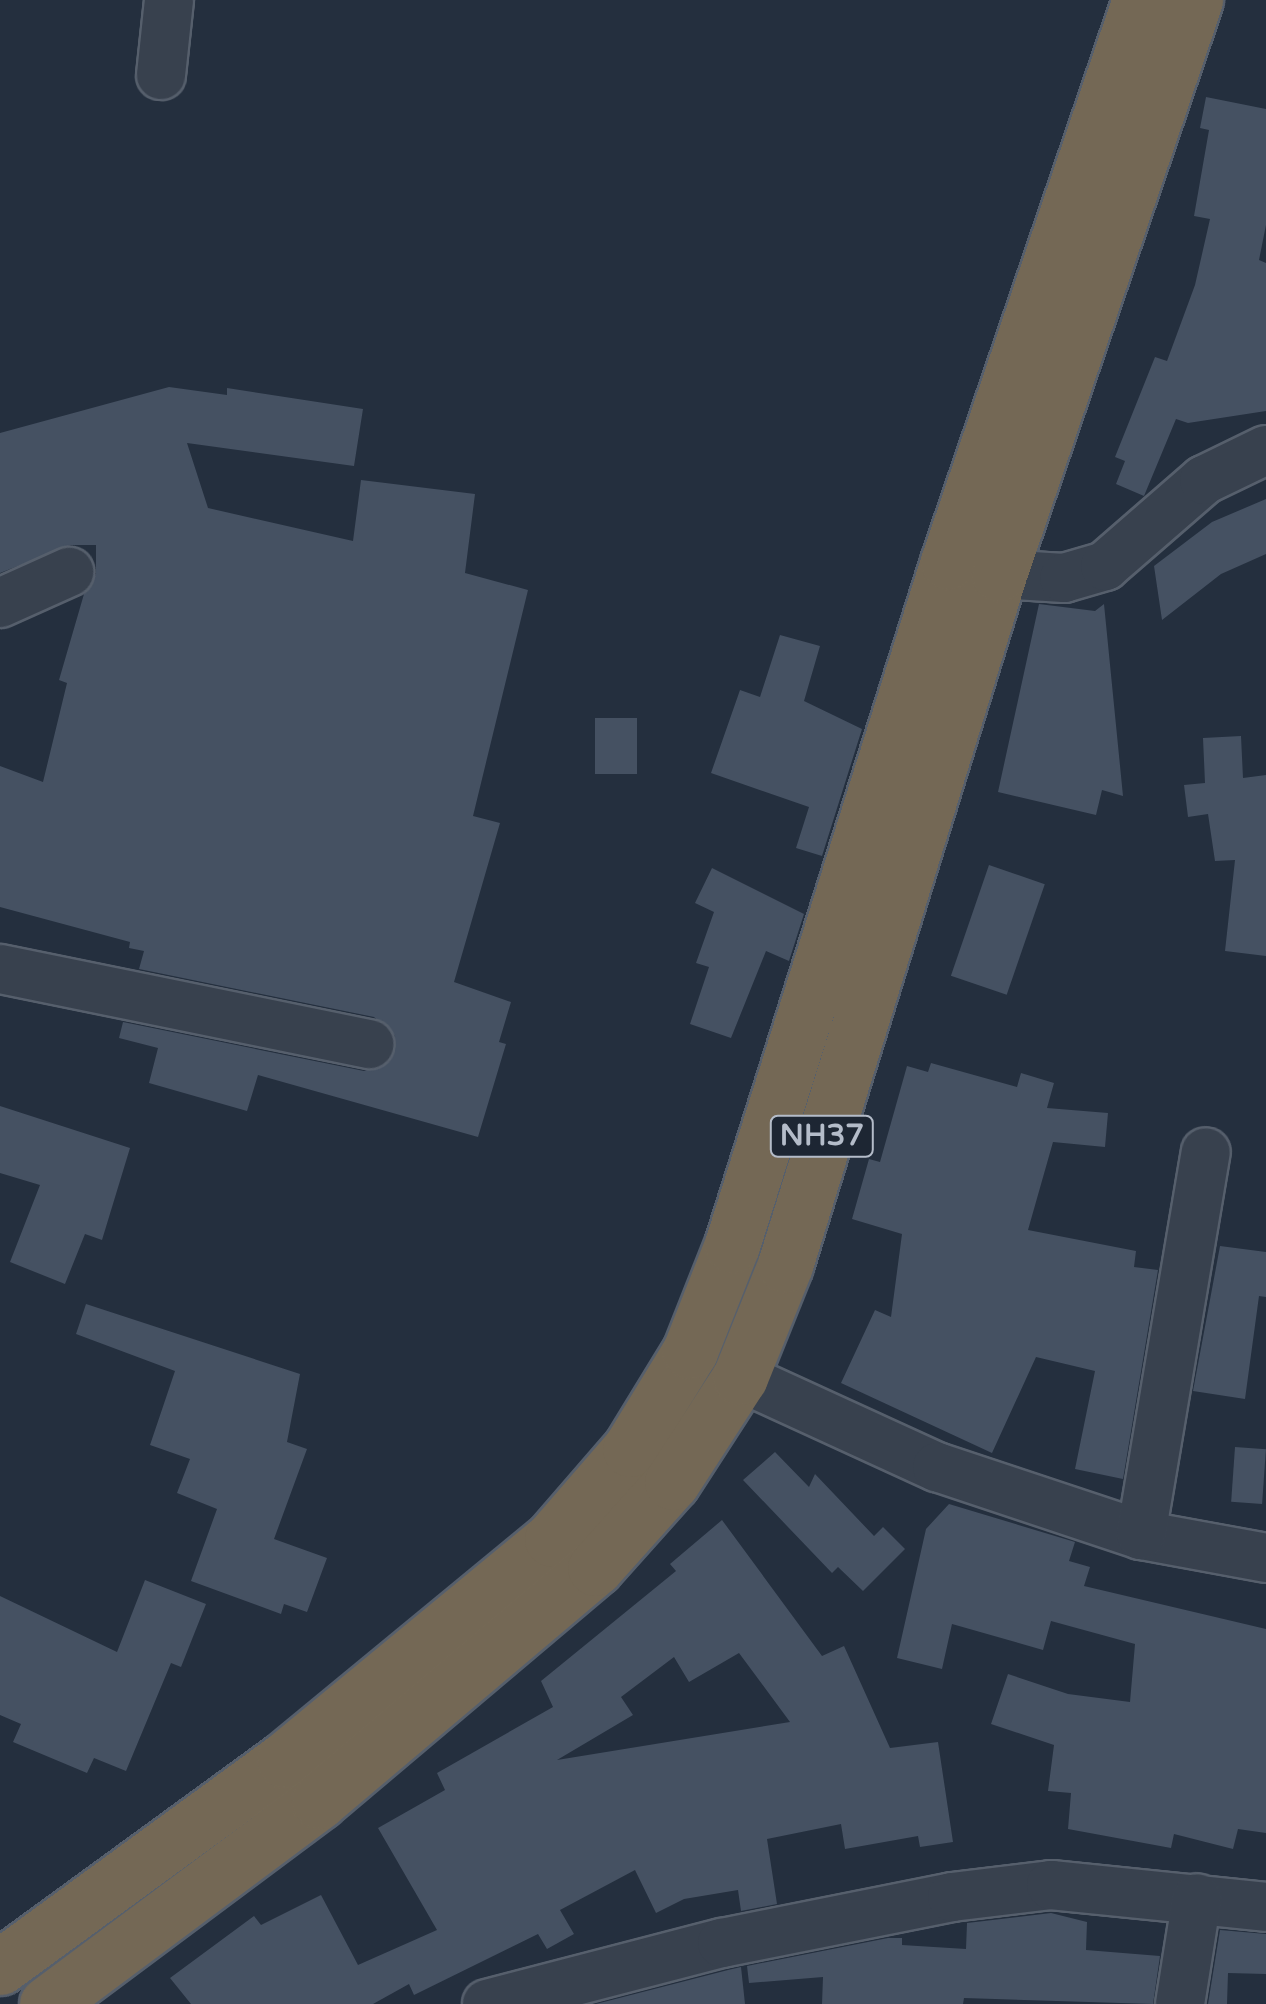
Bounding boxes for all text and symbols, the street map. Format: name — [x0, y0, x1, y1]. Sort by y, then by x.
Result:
road number: NH37 — [770, 1111, 874, 1161]

